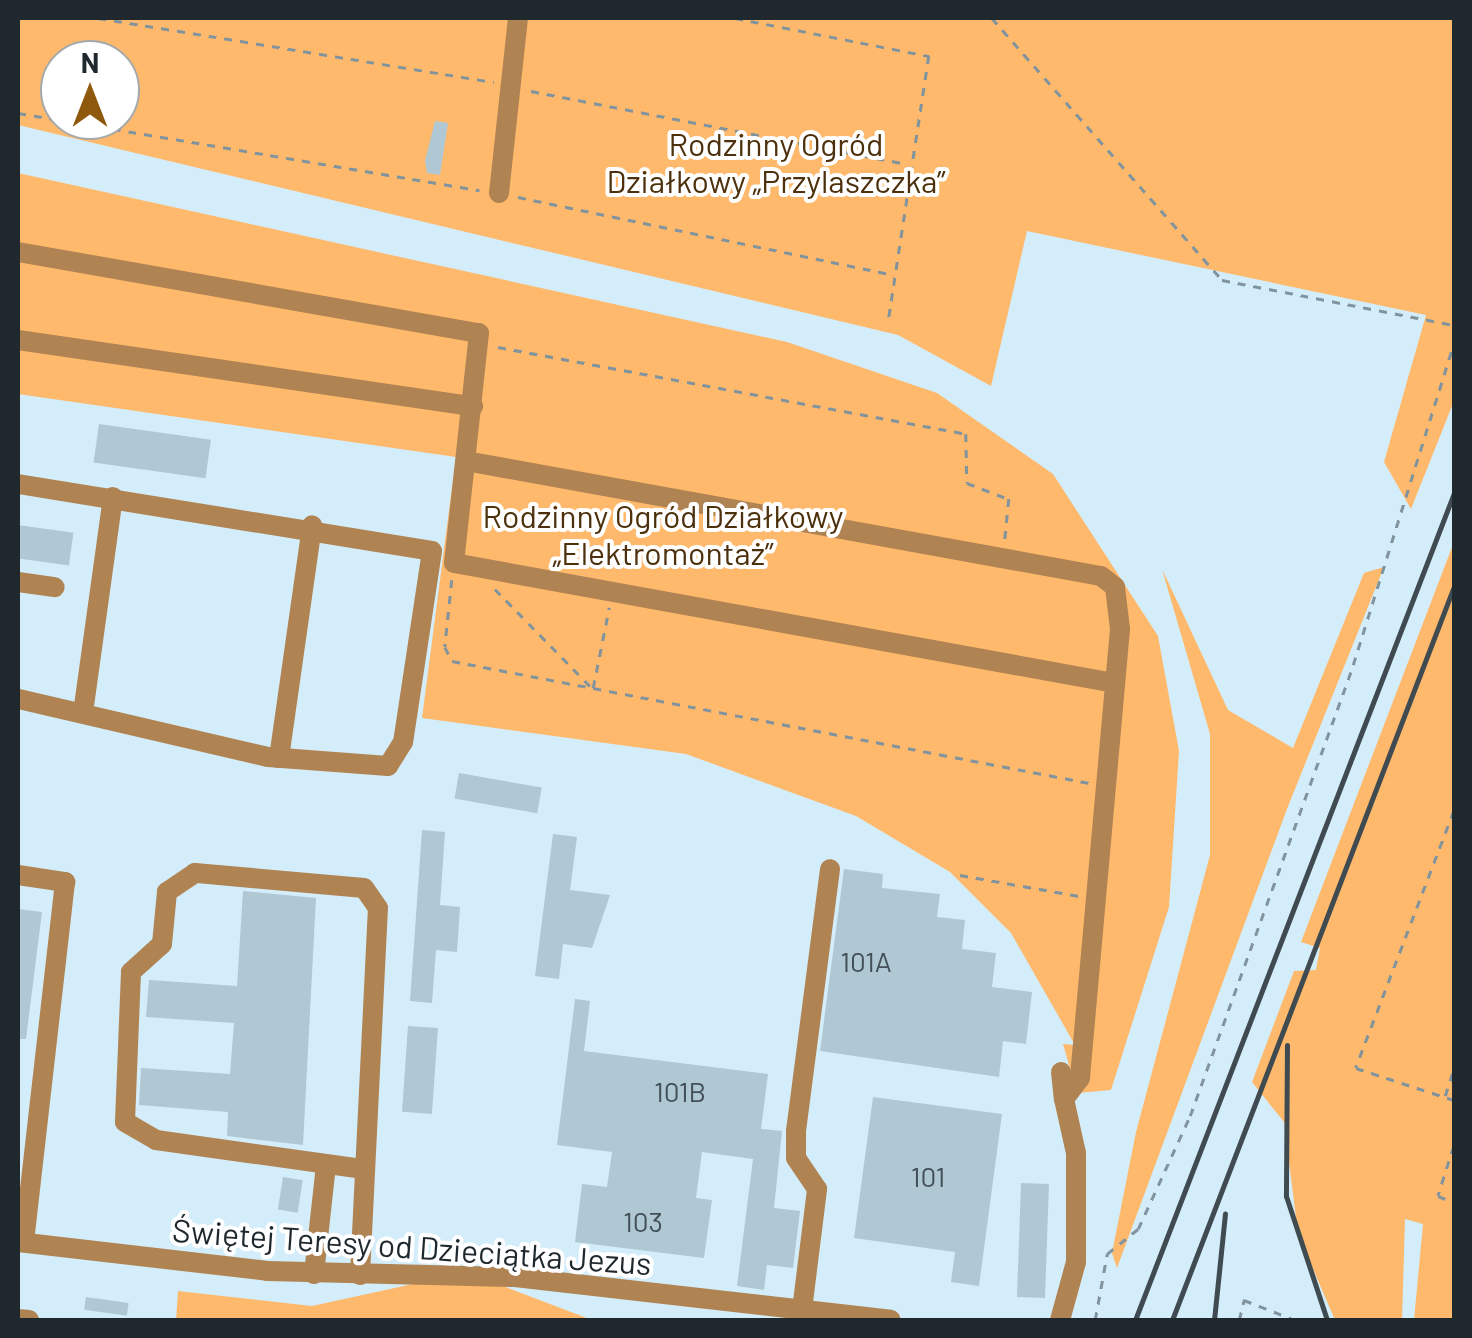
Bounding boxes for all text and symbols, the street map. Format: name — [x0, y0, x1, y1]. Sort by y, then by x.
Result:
north arrow — [40, 40, 140, 140]
text: N — [81, 45, 99, 79]
park label: Rodzinny Ogród Działkowy „Przylaszczka” — [607, 125, 945, 200]
park label: Rodzinny Ogród Działkowy „Elektromontaż” — [483, 497, 843, 572]
house number: 101A — [840, 944, 892, 978]
house number: 101B — [654, 1074, 706, 1108]
house number: 101 — [911, 1159, 945, 1193]
house number: 103 — [623, 1204, 663, 1238]
street label: Świętej Teresy od Dzieciątka Jezus — [171, 1210, 653, 1282]

